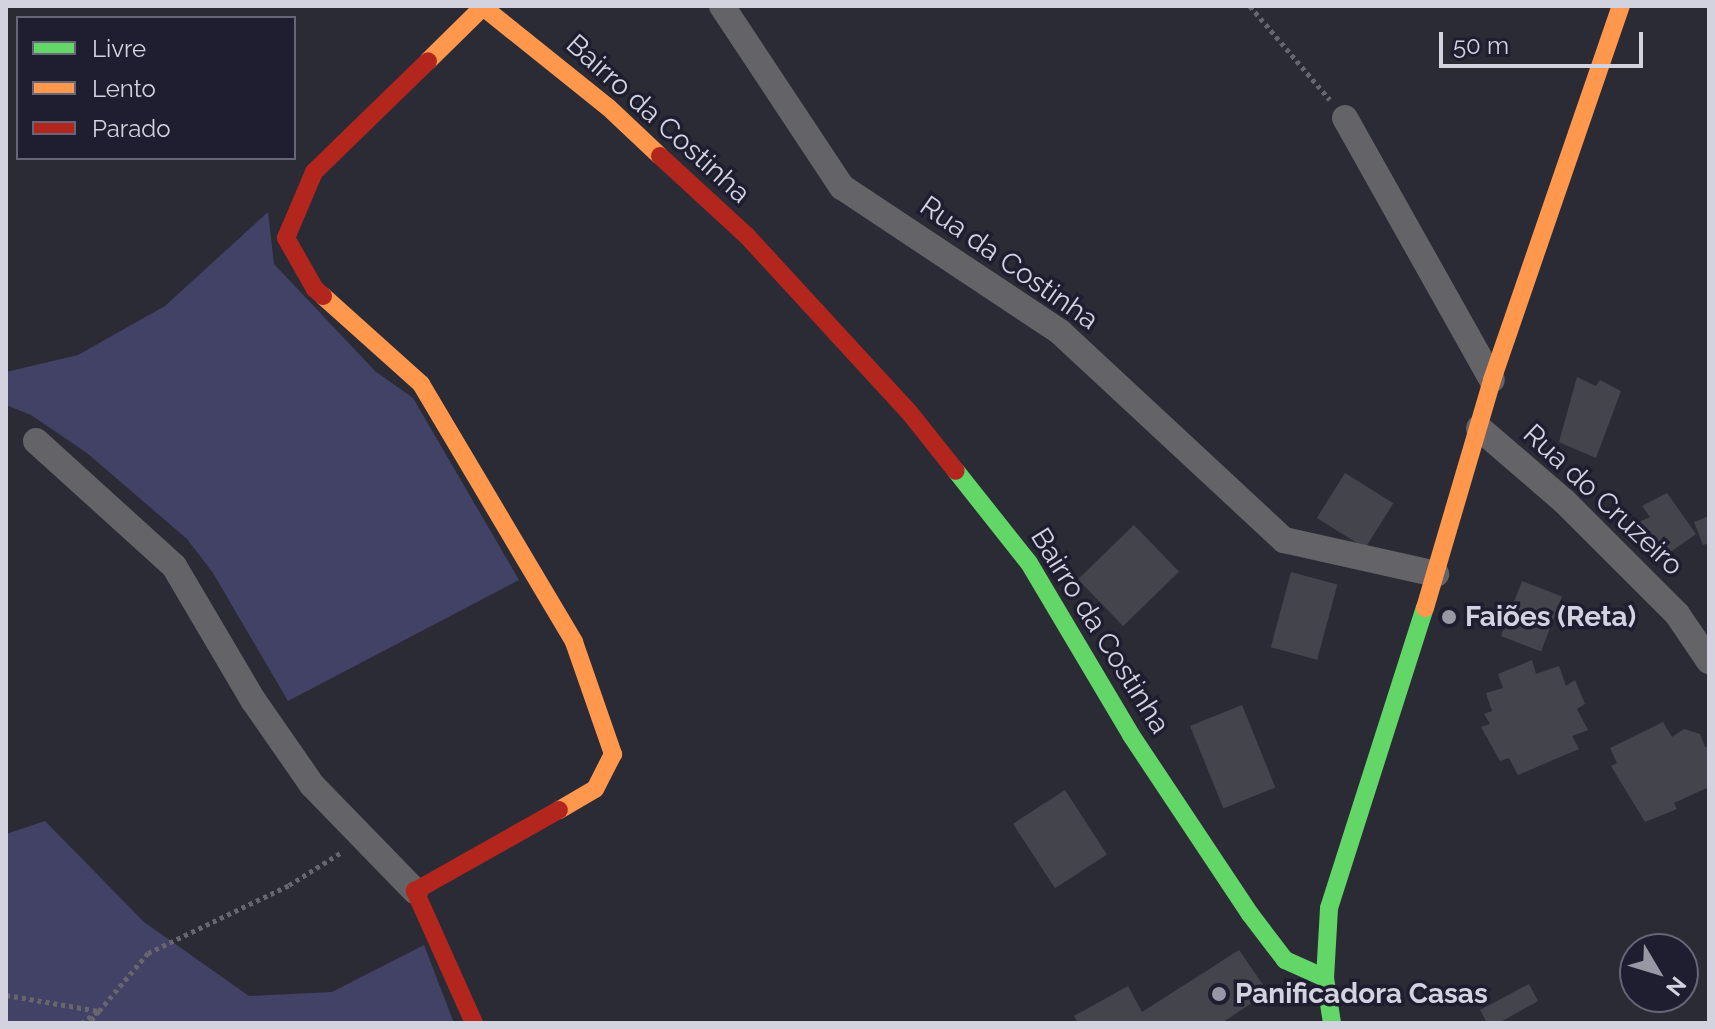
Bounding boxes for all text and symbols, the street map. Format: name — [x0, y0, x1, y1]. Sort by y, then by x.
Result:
legend — [16, 16, 296, 160]
scale bar — [1443, 16, 1647, 66]
street label: Bairro da Costinha — [559, 28, 757, 210]
text: 50 m — [1453, 31, 1509, 60]
text: Livre — [92, 34, 146, 63]
text: Lento — [92, 74, 156, 103]
text: Parado — [92, 114, 171, 143]
street label: Rua da Costinha — [913, 189, 1105, 337]
street label: Rua do Cruzeiro — [1516, 417, 1690, 583]
street label: Bairro da Costinha — [1023, 522, 1177, 740]
place label: Faiões (Reta) — [1465, 600, 1636, 634]
marker: Faiões (Reta) — [1440, 608, 1458, 626]
north arrow — [1619, 933, 1699, 1013]
text: N — [1661, 972, 1692, 1001]
place label: Panificadora Casas — [1235, 977, 1488, 1011]
marker: Panificadora Casas — [1210, 985, 1228, 1003]

